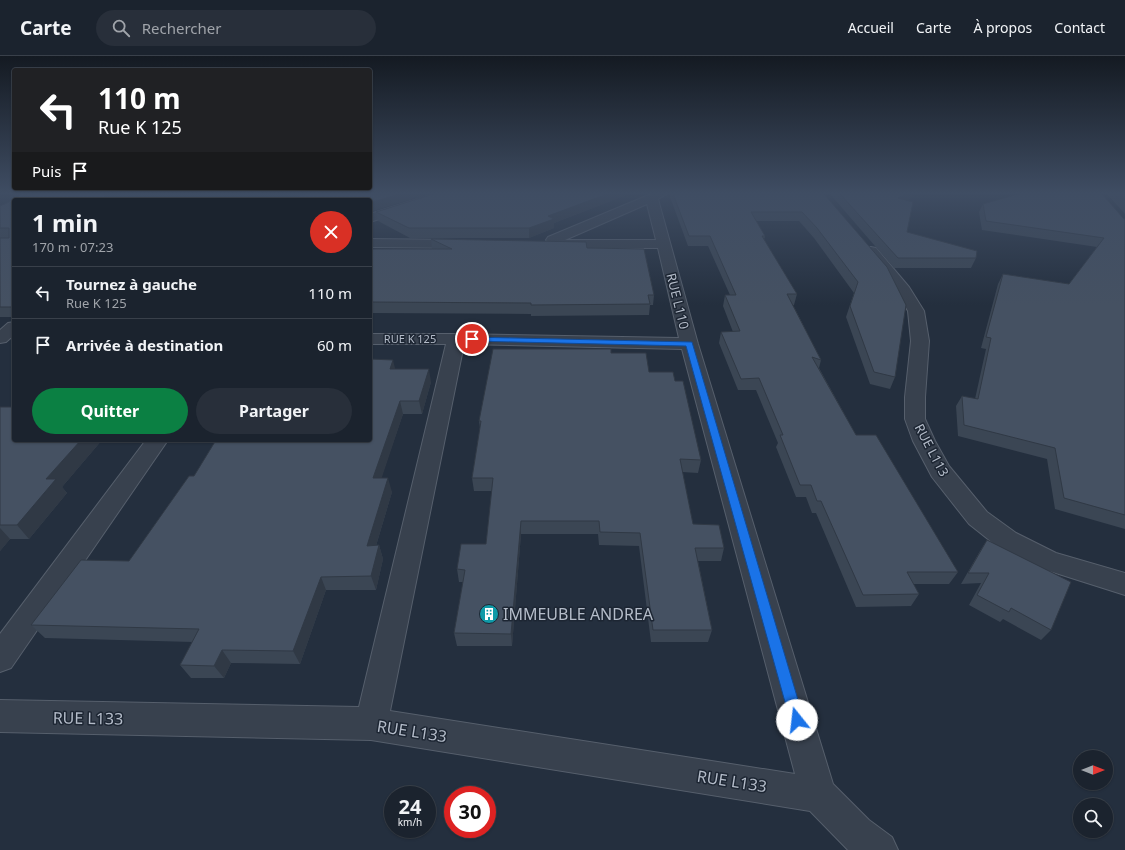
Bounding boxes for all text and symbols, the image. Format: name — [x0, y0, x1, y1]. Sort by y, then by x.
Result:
search box — [96, 10, 376, 46]
text: Carte — [20, 15, 72, 41]
icon: search — [110, 17, 132, 39]
text: Rechercher — [142, 18, 221, 38]
text: Accueil — [848, 18, 894, 37]
text: Carte — [916, 18, 951, 37]
text: À propos — [973, 18, 1032, 37]
text: Contact — [1054, 18, 1105, 37]
text: 110 m — [98, 79, 181, 117]
icon: left — [32, 84, 84, 136]
text: Rue K 125 — [98, 115, 182, 139]
icon: arrive — [69, 160, 91, 182]
text: Puis — [32, 161, 61, 181]
text: 1 min — [32, 206, 98, 239]
button: close — [310, 211, 352, 253]
text: 170 m · 07:23 — [32, 238, 113, 256]
street label: RUE L110 — [662, 271, 694, 331]
text: Tournez à gauche — [66, 274, 197, 294]
icon: left — [32, 282, 54, 304]
text: 110 m — [308, 283, 352, 303]
text: Rue K 125 — [66, 294, 127, 312]
pin — [455, 322, 489, 356]
icon: arrive — [461, 328, 483, 350]
street label: RUE K 125 — [384, 331, 436, 346]
icon: arrive — [32, 334, 54, 356]
text: Arrivée à destination — [66, 335, 223, 355]
text: 60 m — [317, 335, 352, 355]
button: Quitter — [32, 388, 188, 434]
button: Partager — [196, 388, 352, 434]
street label: RUE L113 — [911, 420, 953, 480]
building icon: IMMEUBLE ANDREA — [478, 603, 500, 625]
place label: IMMEUBLE ANDREA — [503, 603, 654, 625]
position arrow — [776, 699, 818, 741]
street label: RUE L133 — [53, 706, 123, 730]
street label: RUE L133 — [375, 715, 449, 747]
north arrow — [1073, 750, 1113, 790]
map controls — [1073, 750, 1113, 838]
street label: RUE L133 — [695, 765, 769, 797]
speed limit sign: 30 — [444, 786, 496, 838]
text: 24 — [399, 793, 421, 820]
button: search — [1073, 798, 1113, 838]
text: km/h — [398, 815, 422, 829]

